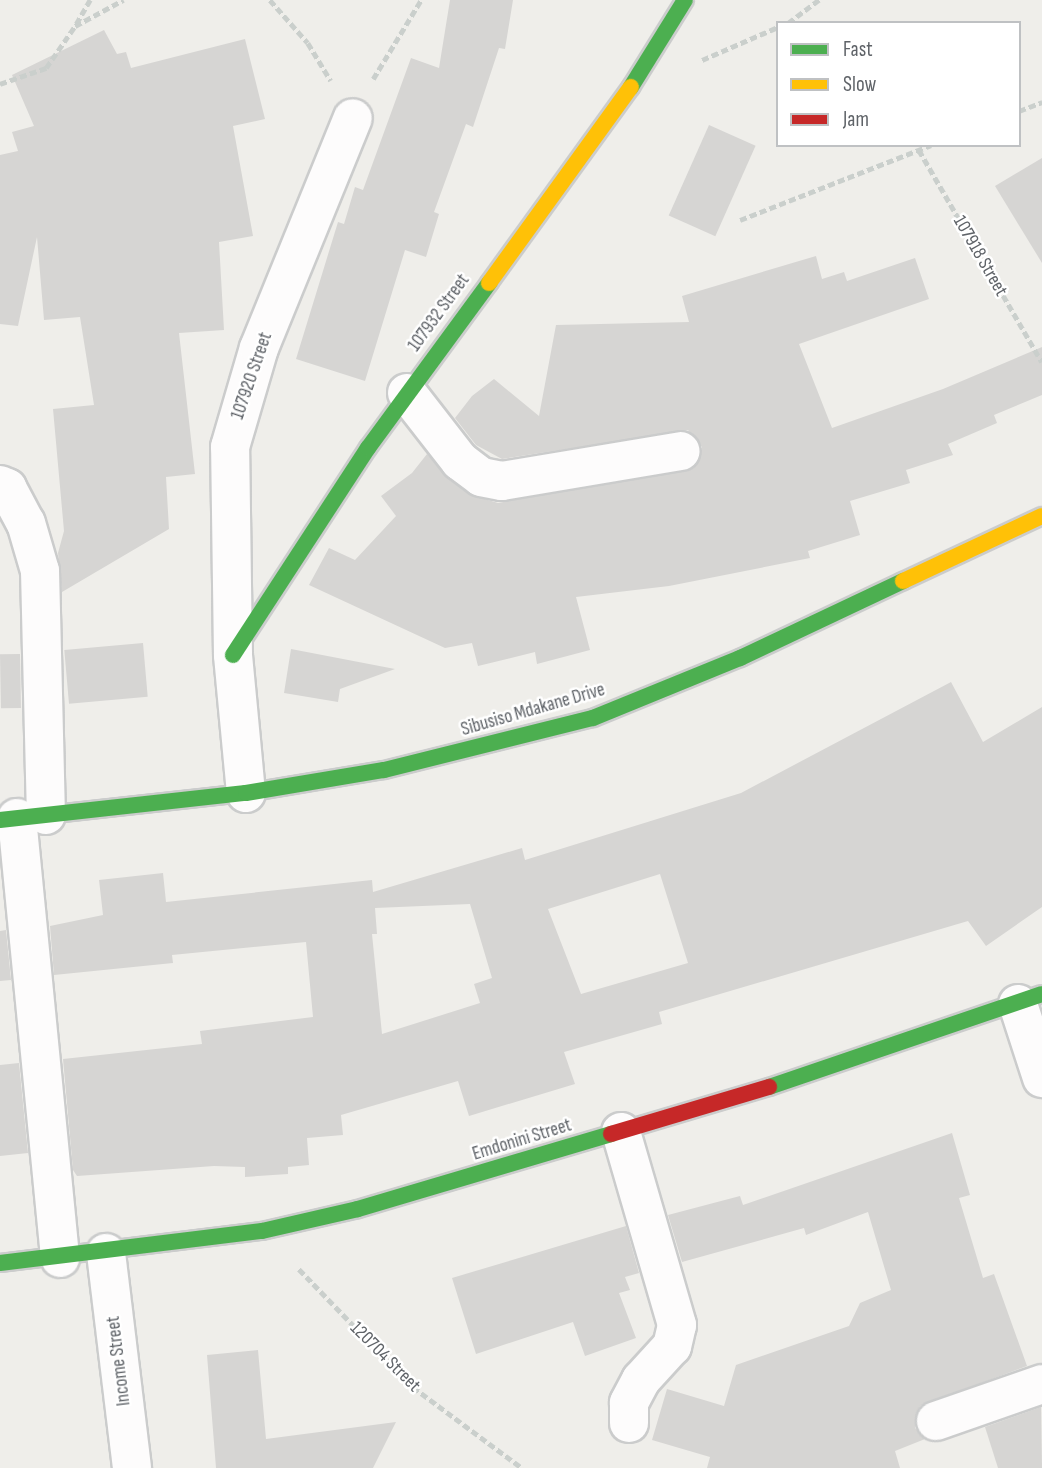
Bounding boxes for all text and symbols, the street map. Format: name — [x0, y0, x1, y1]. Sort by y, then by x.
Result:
legend — [776, 21, 1021, 147]
text: Fast — [843, 37, 873, 62]
text: Slow — [843, 72, 876, 97]
text: Jam — [843, 107, 869, 132]
street label: 107918 Street — [948, 212, 1012, 300]
street label: 107932 Street — [403, 270, 475, 356]
street label: 107920 Street — [226, 329, 278, 423]
street label: Sibusiso Mdakane Drive — [458, 679, 608, 741]
street label: Emdonini Street — [470, 1114, 574, 1166]
street label: Income Street — [102, 1315, 136, 1407]
street label: 120704 Street — [345, 1317, 425, 1397]

